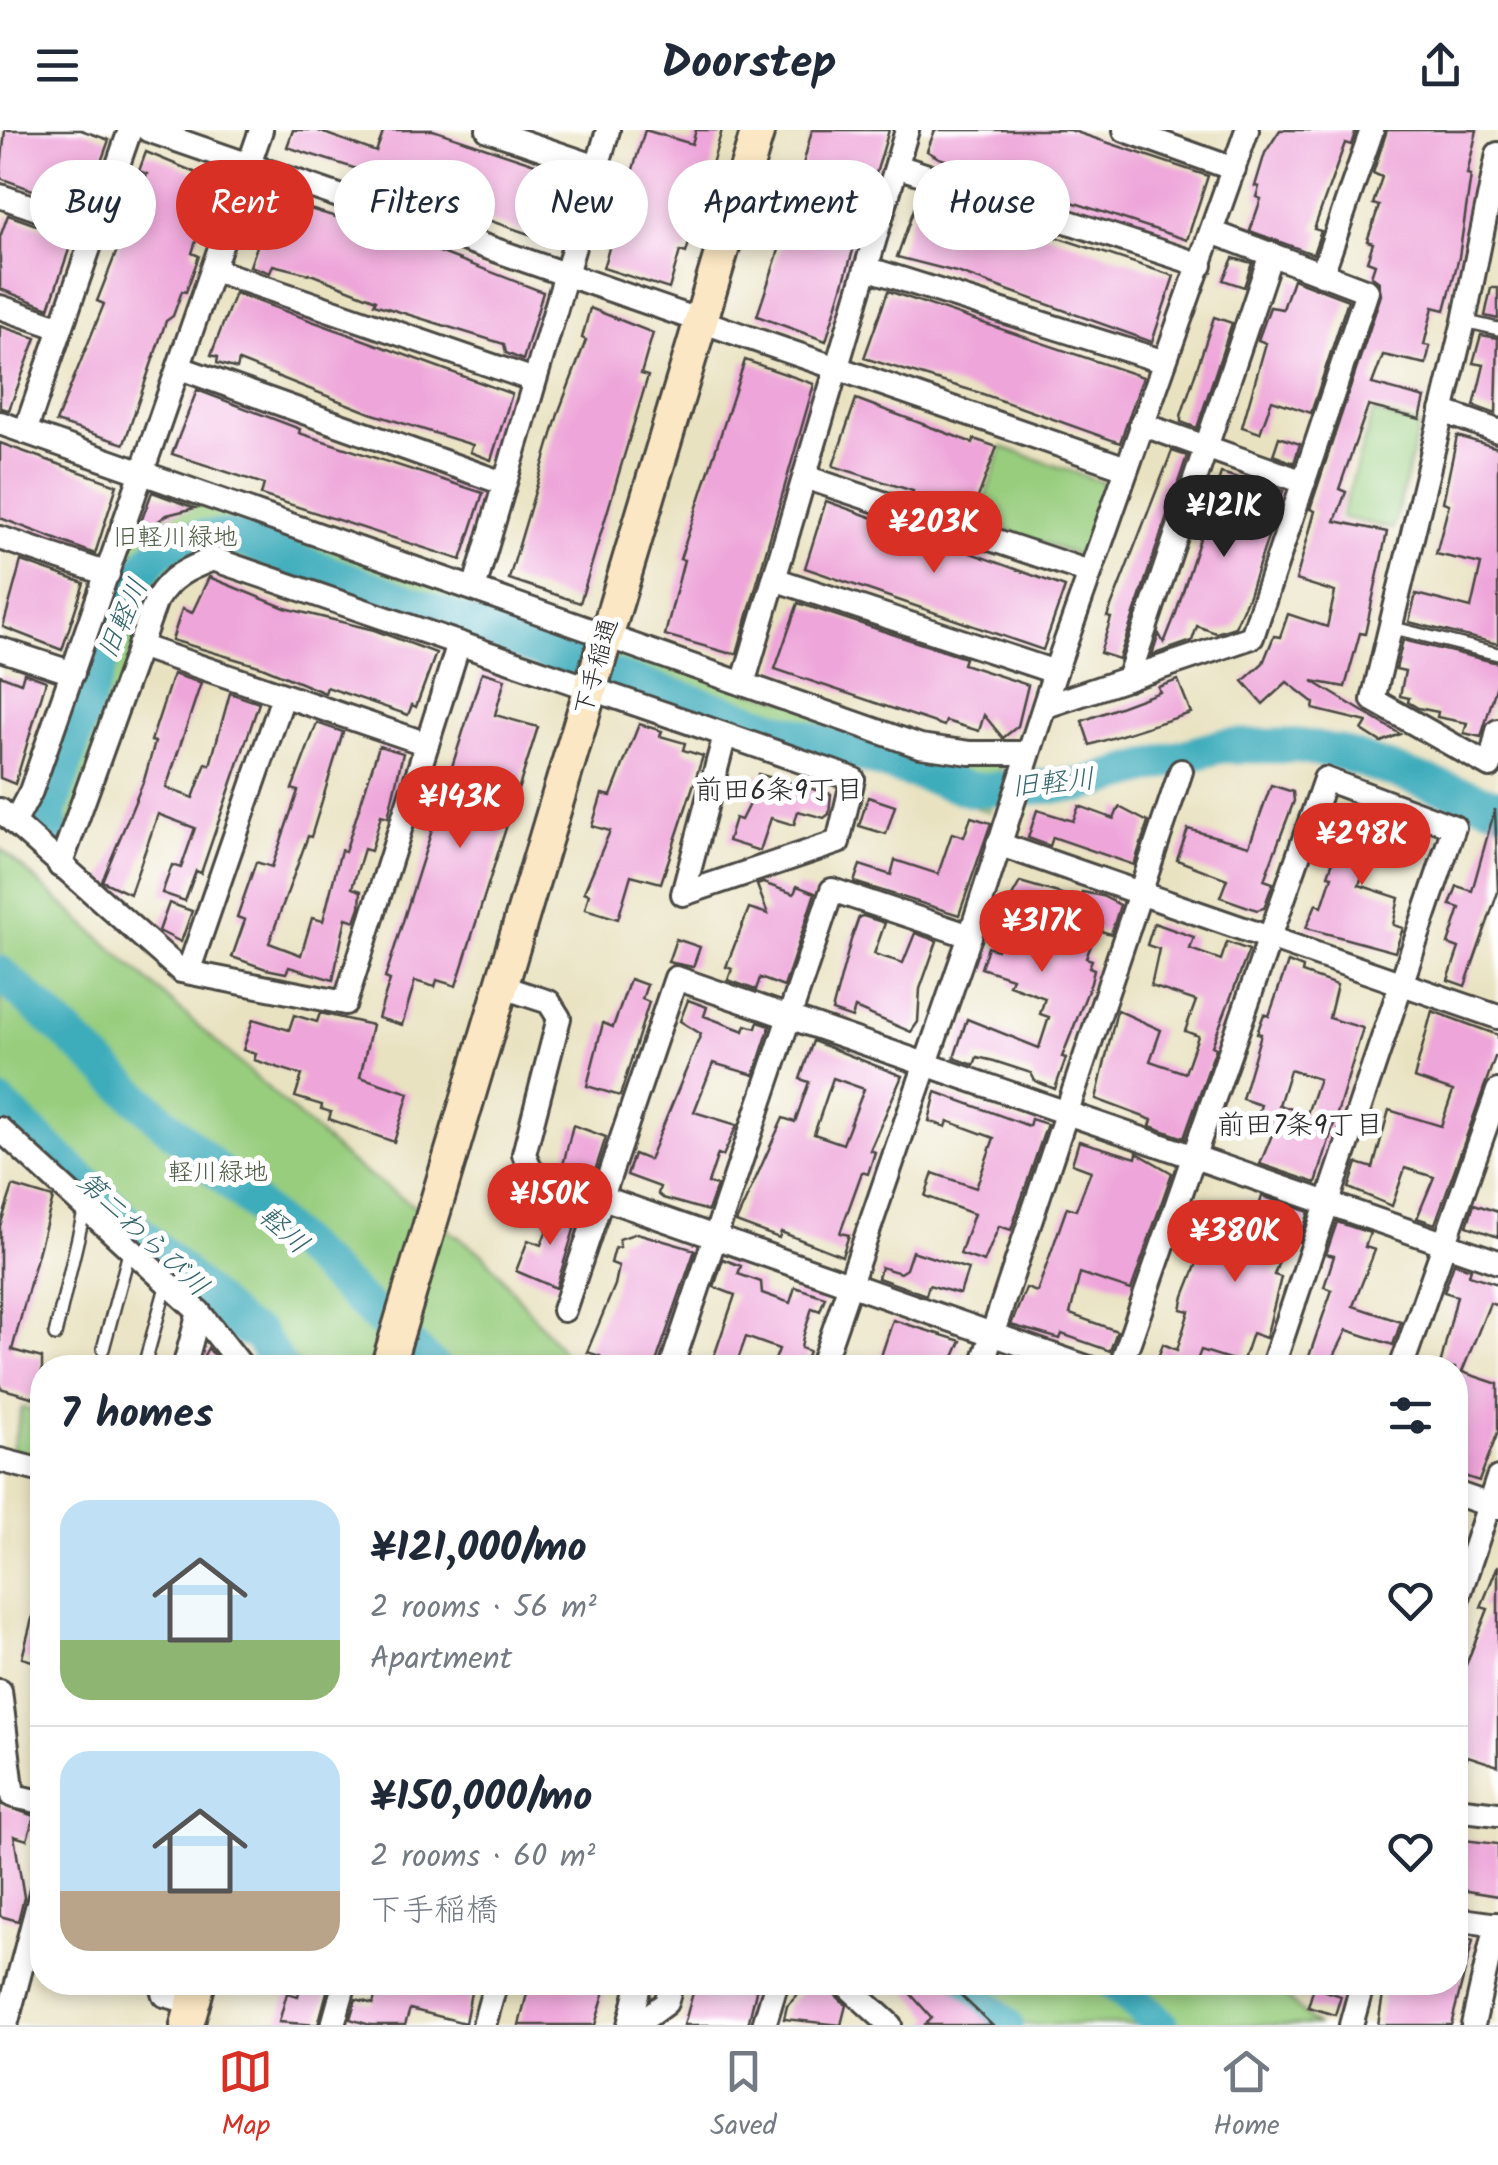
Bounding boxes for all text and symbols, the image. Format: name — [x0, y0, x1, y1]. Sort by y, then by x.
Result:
text: Doorstep — [662, 29, 836, 101]
icon: menu — [30, 38, 85, 93]
icon: share — [1413, 38, 1468, 93]
chip: Buy — [30, 160, 156, 250]
chip: Rent — [176, 160, 314, 250]
chip: Filters — [334, 160, 495, 250]
chip: New — [515, 160, 648, 250]
chip: Apartment — [668, 160, 893, 250]
chip: House — [913, 160, 1070, 250]
pin: ¥121K — [1154, 475, 1294, 560]
text: ¥121K — [1186, 482, 1262, 533]
pin: ¥203K — [864, 491, 1004, 576]
text: ¥203K — [888, 498, 980, 549]
park label: 旧軽川緑地 — [112, 518, 238, 558]
water label: 旧軽川 — [86, 571, 162, 667]
street label: 下手稲通 — [564, 613, 630, 721]
water label: 旧軽川 — [1009, 757, 1097, 811]
pin: ¥143K — [390, 766, 530, 851]
district label: 前田6条9丁目 — [694, 769, 864, 814]
text: ¥143K — [418, 773, 502, 824]
pin: ¥298K — [1292, 803, 1432, 888]
text: ¥298K — [1316, 810, 1408, 861]
pin: ¥317K — [972, 890, 1112, 975]
text: ¥317K — [1001, 897, 1083, 948]
district label: 前田7条9丁目 — [1217, 1104, 1383, 1149]
park label: 軽川緑地 — [168, 1153, 268, 1193]
water label: 第二わらび川 — [65, 1161, 219, 1309]
pin: ¥150K — [480, 1163, 620, 1248]
text: ¥150K — [509, 1170, 591, 1221]
water label: 軽川 — [247, 1196, 319, 1266]
pin: ¥380K — [1165, 1200, 1305, 1285]
text: ¥380K — [1189, 1207, 1281, 1258]
text: 7 homes — [60, 1382, 213, 1449]
icon: filters — [1383, 1388, 1438, 1443]
text: ¥121,000/mo — [370, 1516, 587, 1583]
icon: home — [140, 1540, 260, 1660]
icon: heart — [1383, 1573, 1438, 1628]
text: 2 rooms · 56 m² — [370, 1583, 597, 1634]
text: Apartment — [370, 1634, 512, 1685]
text: ¥150,000/mo — [370, 1765, 592, 1832]
icon: home — [140, 1791, 260, 1911]
icon: heart — [1383, 1824, 1438, 1879]
text: 2 rooms · 60 m² — [370, 1832, 595, 1883]
text: 下手稲橋 — [370, 1886, 498, 1937]
tab: Map — [218, 2044, 273, 2149]
tab: Saved — [710, 2044, 777, 2149]
tab: Home — [1213, 2044, 1280, 2149]

